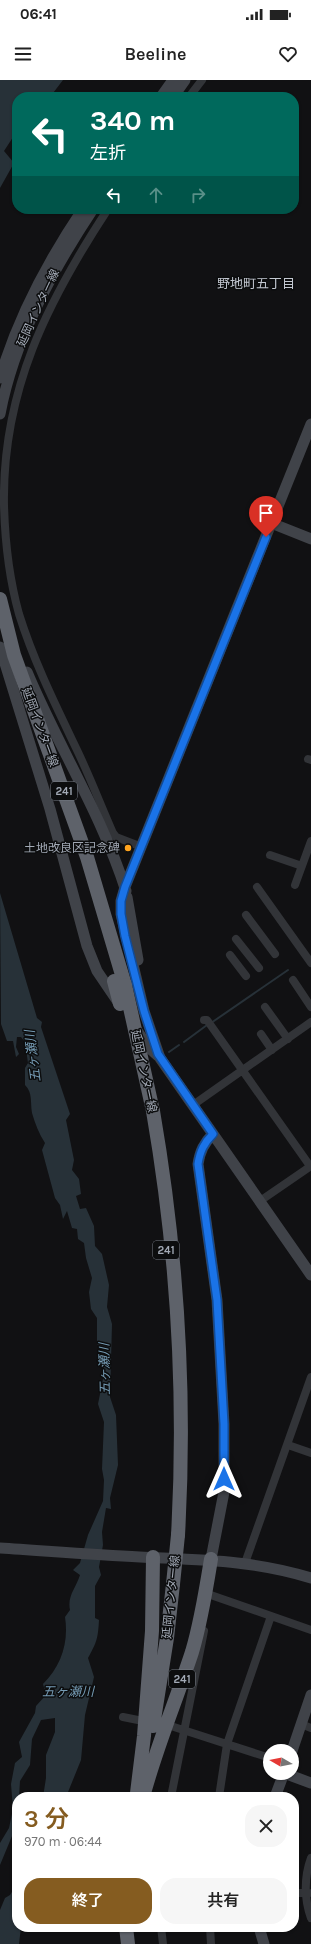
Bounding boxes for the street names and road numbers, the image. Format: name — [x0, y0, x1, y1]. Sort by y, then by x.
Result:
street label: 延岡インター線 — [14, 267, 62, 349]
street label: 延岡インター線 — [19, 685, 61, 769]
road number: 241 — [51, 782, 77, 800]
street label: 延岡インター線 — [128, 1028, 160, 1114]
road number: 241 — [153, 1241, 179, 1259]
street label: 延岡インター線 — [160, 1554, 182, 1640]
road number: 241 — [169, 1670, 195, 1688]

